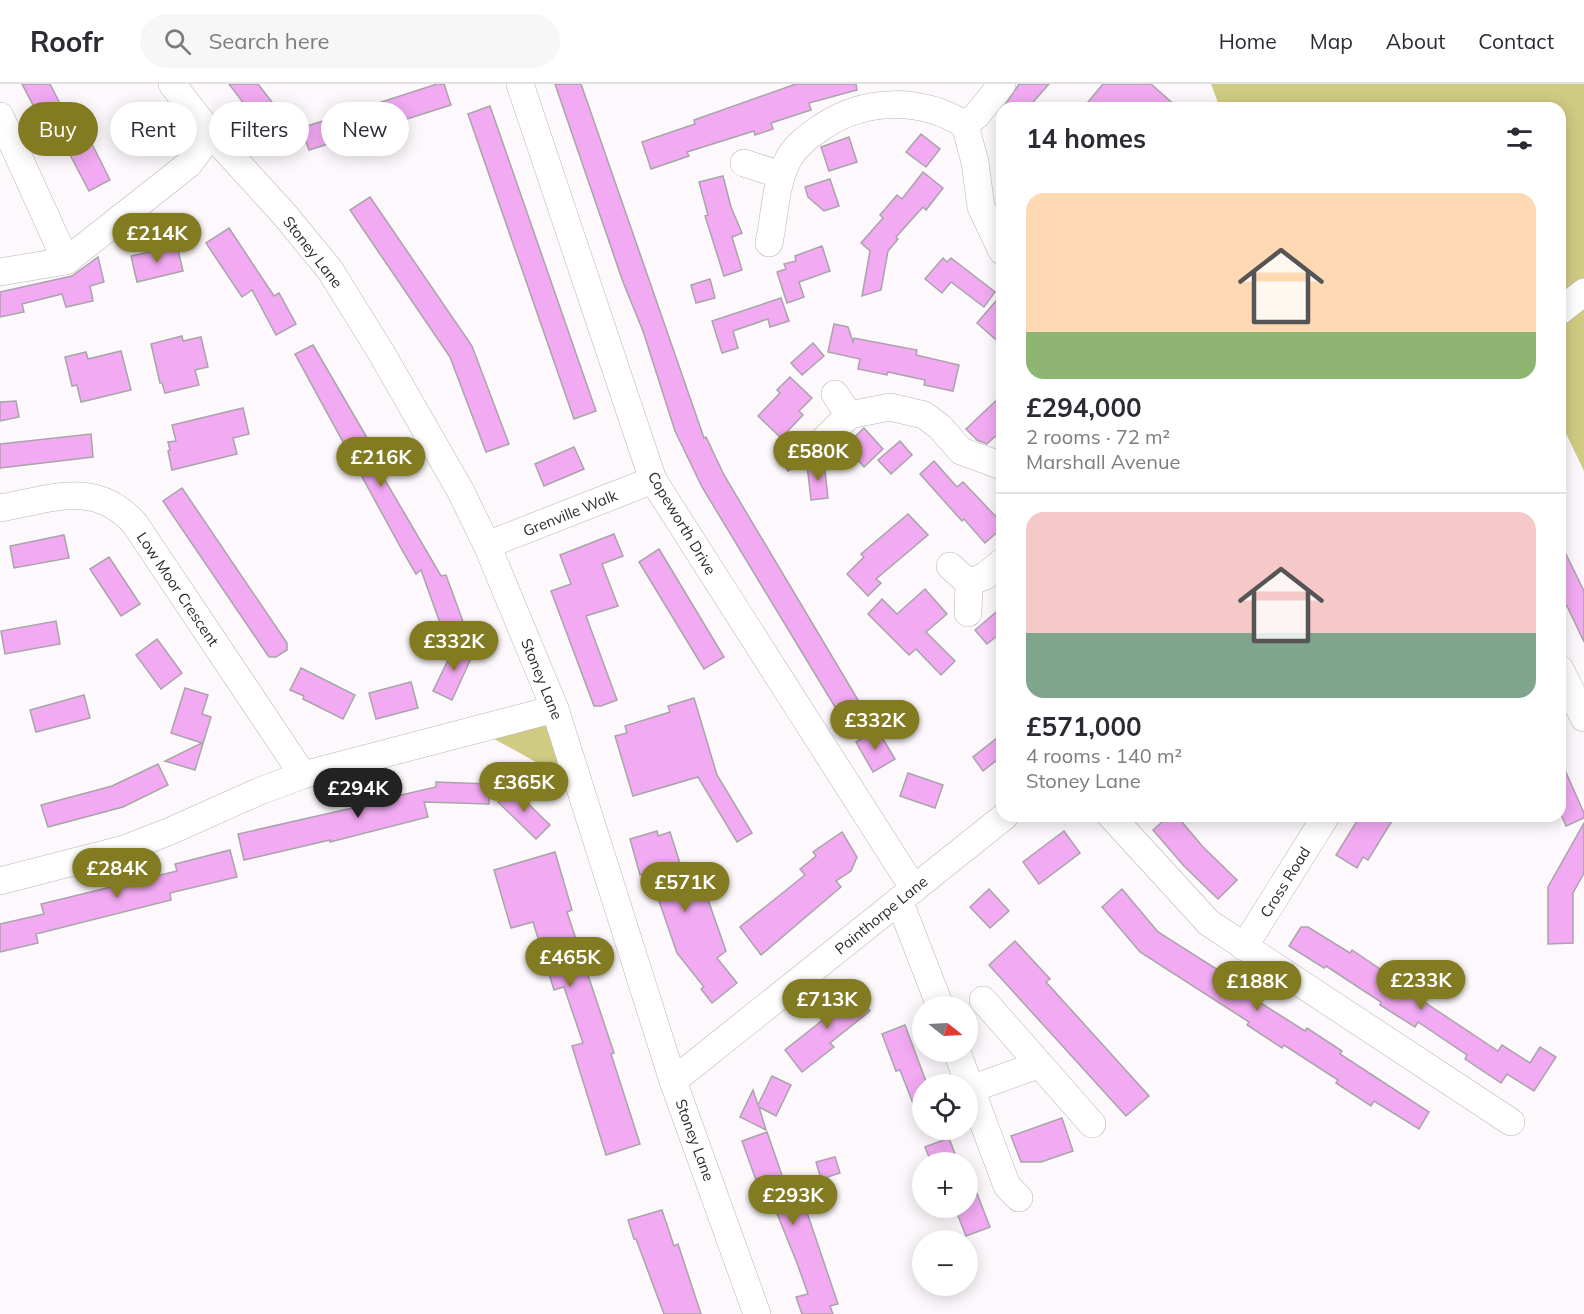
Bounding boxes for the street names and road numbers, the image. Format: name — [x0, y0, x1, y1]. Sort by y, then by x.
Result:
street label: Stoney Lane — [279, 212, 347, 292]
street label: Copeworth Drive — [644, 468, 720, 578]
street label: Grenville Walk — [520, 485, 620, 541]
street label: Low Moor Crescent — [133, 528, 223, 650]
street label: Stoney Lane — [517, 636, 567, 722]
street label: Cross Road — [1256, 843, 1314, 921]
street label: Painthorpe Lane — [831, 872, 931, 958]
street label: Stoney Lane — [671, 1096, 719, 1184]

